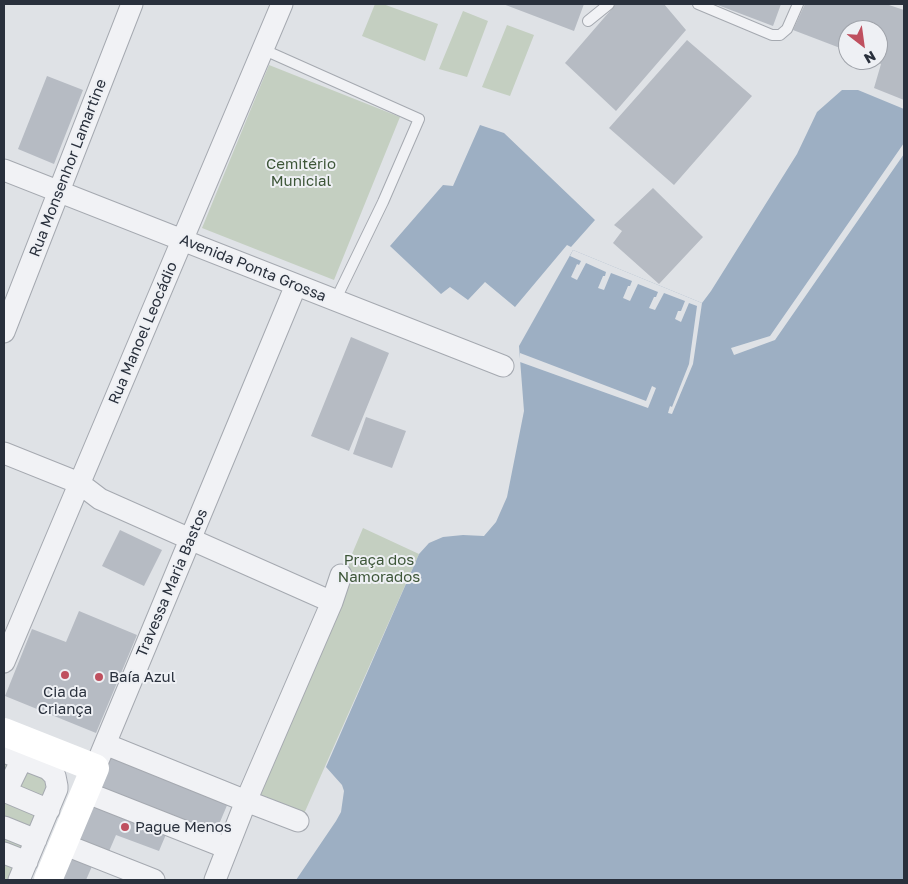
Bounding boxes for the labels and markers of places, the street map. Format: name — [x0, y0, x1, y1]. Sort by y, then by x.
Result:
place label: Baía Azul — [109, 668, 175, 686]
marker: Cia da Criança — [59, 669, 71, 681]
marker: Baía Azul — [93, 671, 105, 683]
place label: Cia da Criança — [38, 683, 92, 718]
place label: Pague Menos — [135, 818, 232, 836]
marker: Pague Menos — [119, 821, 131, 833]

